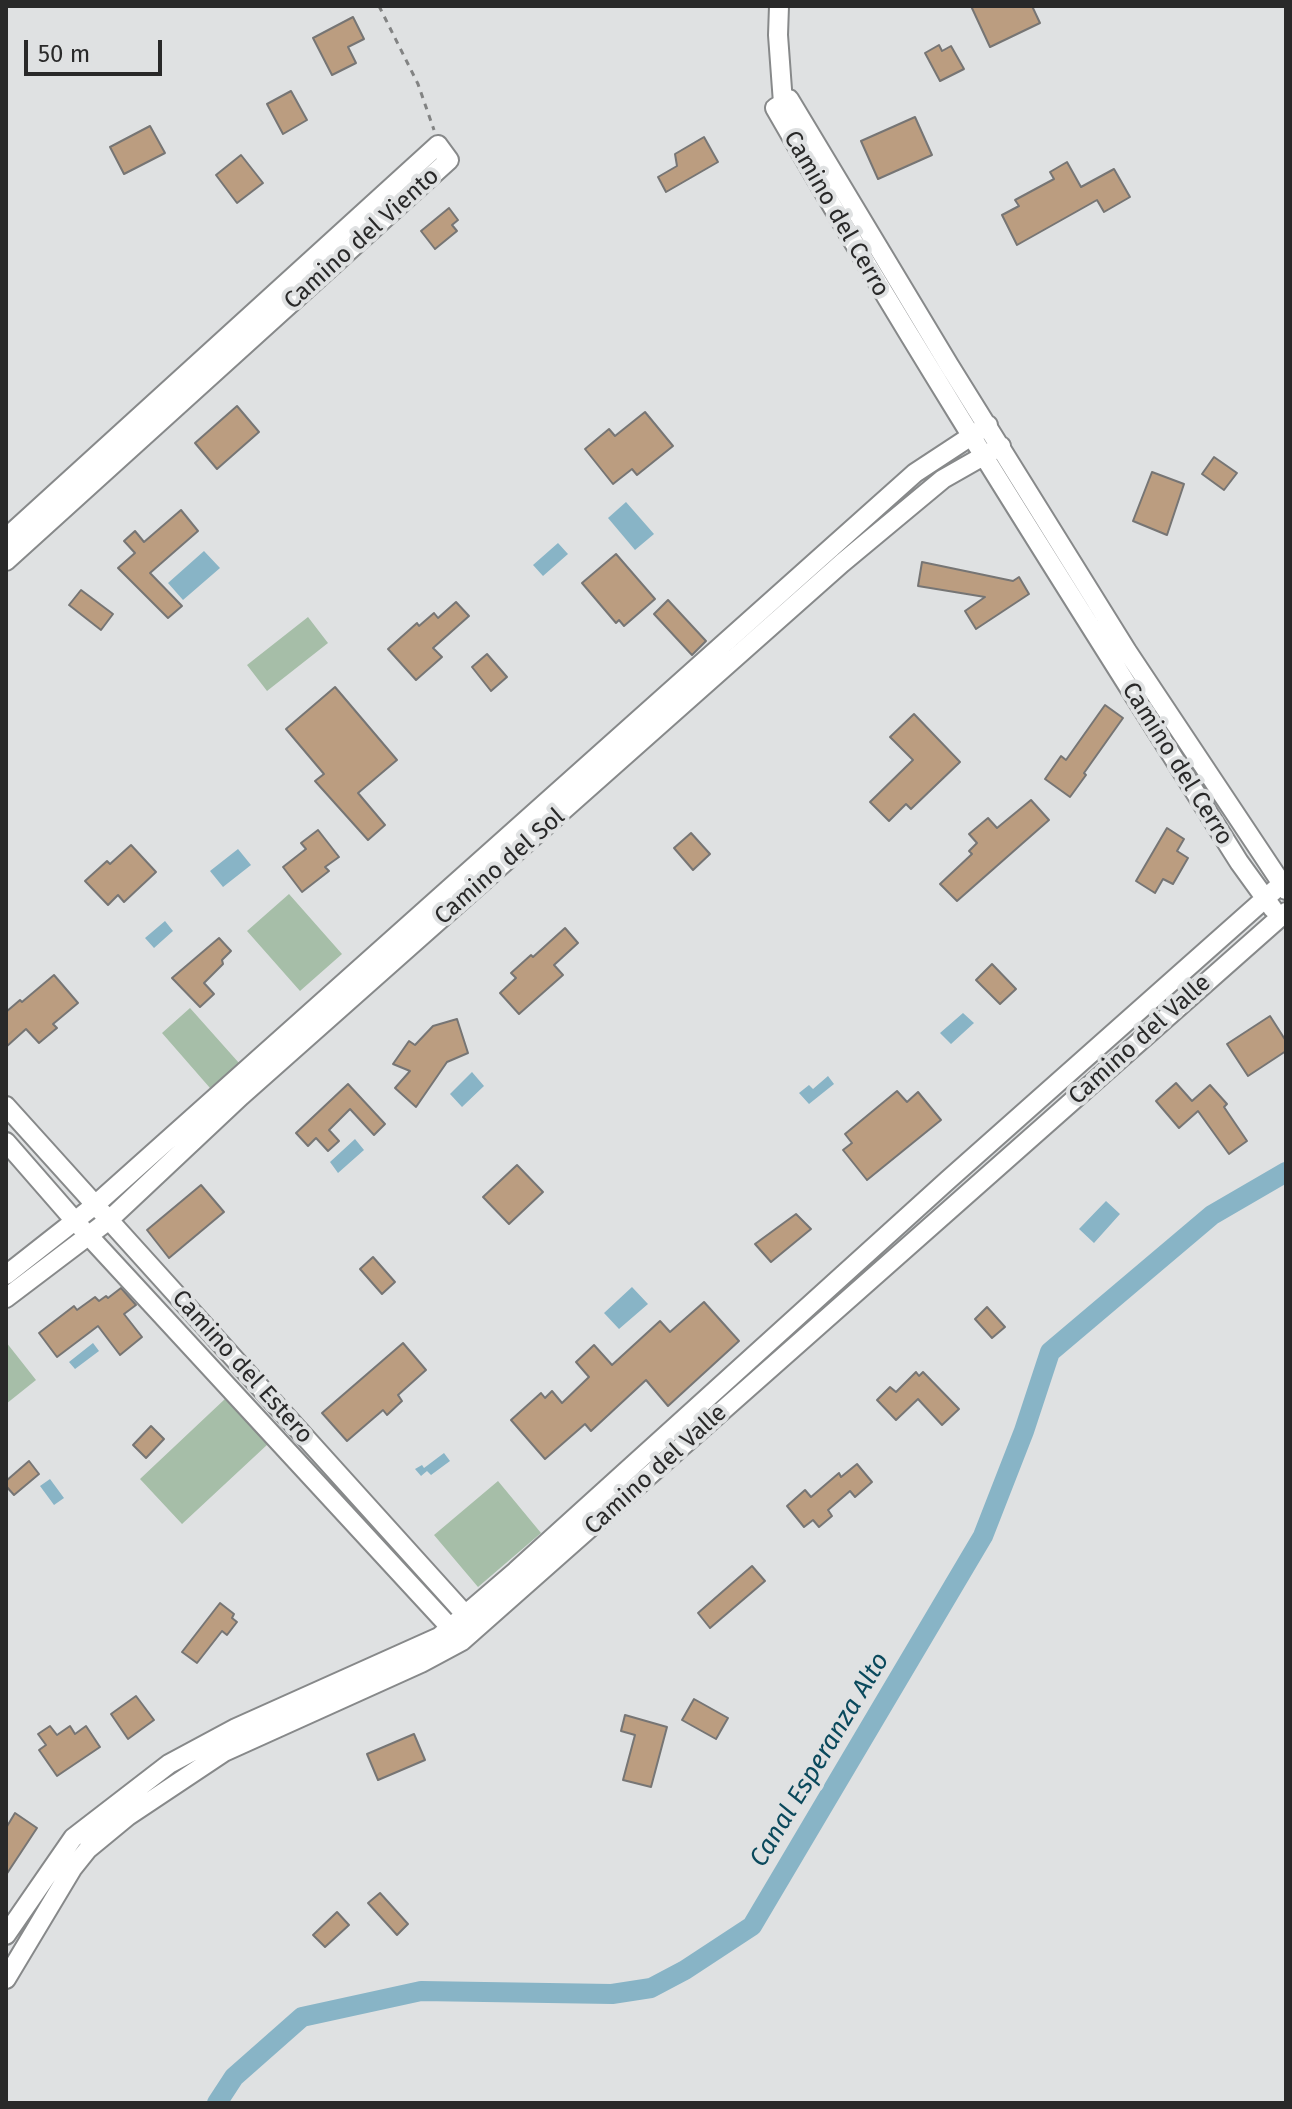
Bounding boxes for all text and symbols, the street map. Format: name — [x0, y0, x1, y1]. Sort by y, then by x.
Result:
scale bar — [28, 24, 166, 74]
text: 50 m — [38, 40, 90, 68]
street label: Camino del Cerro — [777, 126, 895, 302]
street label: Camino del Viento — [279, 162, 445, 316]
street label: Camino del Cerro — [1115, 677, 1239, 851]
street label: Camino del Sol — [429, 803, 571, 931]
street label: Camino del Valle — [1063, 969, 1217, 1111]
street label: Camino del Estero — [165, 1284, 319, 1450]
street label: Camino del Valle — [579, 1399, 733, 1541]
water label: Canal Esperanza Alto — [744, 1647, 896, 1873]

